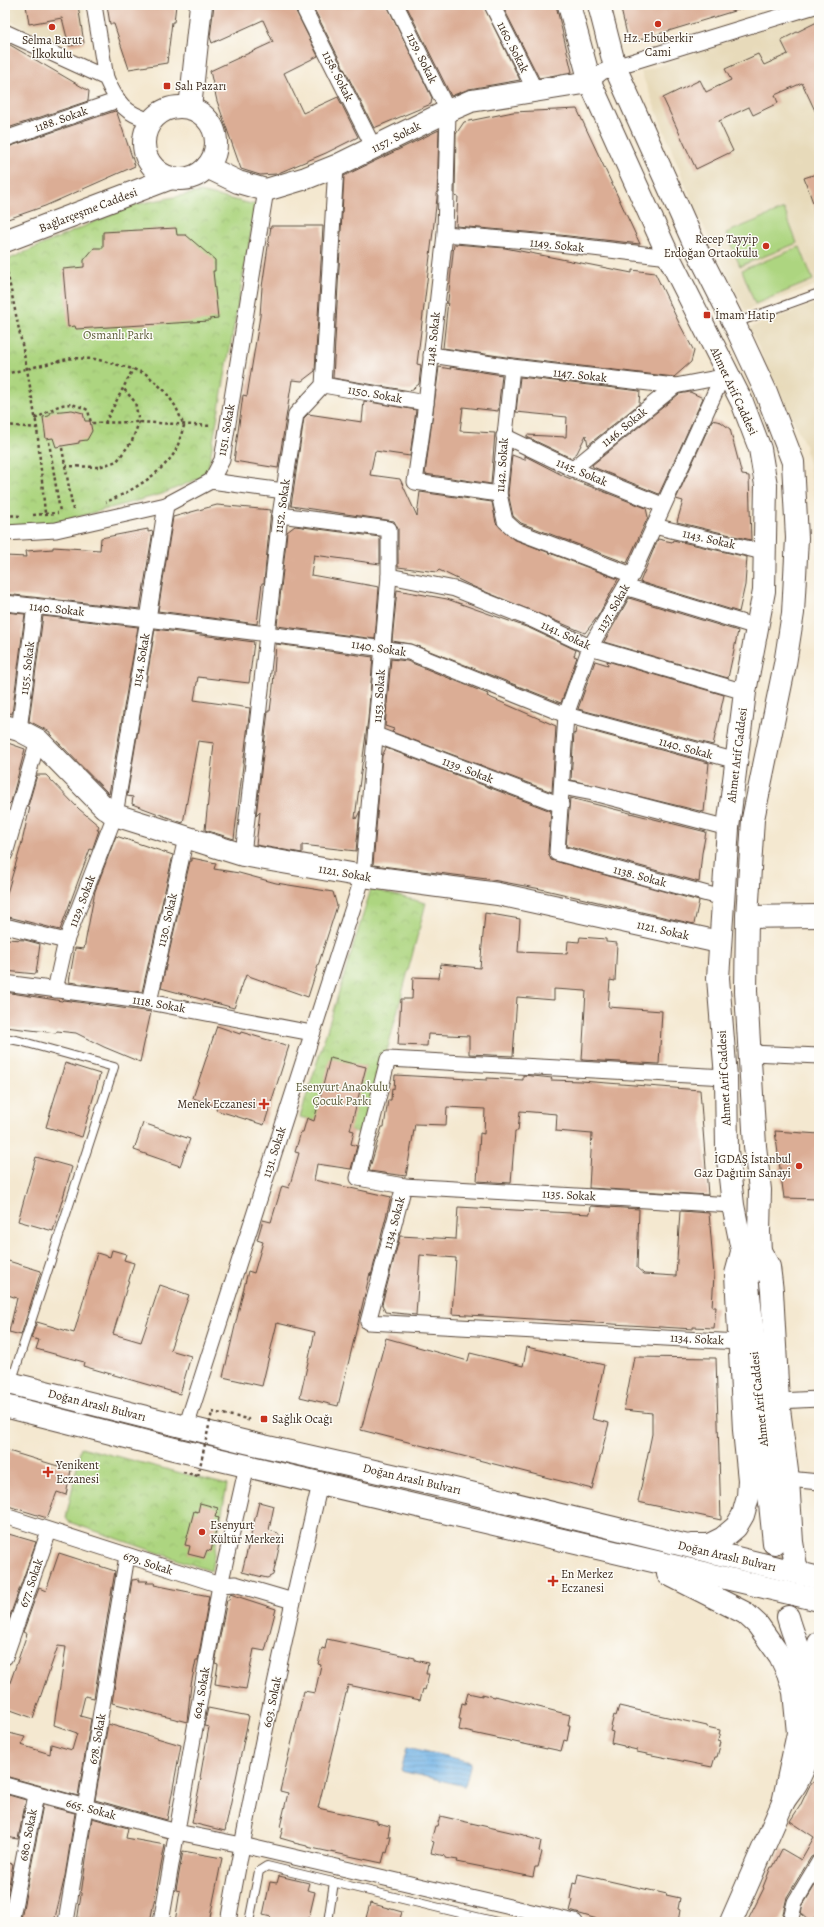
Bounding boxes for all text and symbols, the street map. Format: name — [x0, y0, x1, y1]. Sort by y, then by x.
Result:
street label: 1160. Sokak — [493, 19, 533, 75]
marker: Hz. Ebuberkir Cami — [653, 19, 663, 29]
marker: Selma Barut İlkokulu — [47, 22, 57, 32]
street label: 1159. Sokak — [403, 30, 441, 86]
place label: Hz. Ebuberkir Cami — [623, 30, 693, 60]
place label: Selma Barut İlkokulu — [22, 32, 82, 62]
street label: 1158. Sokak — [319, 48, 357, 104]
place label: Salı Pazarı — [175, 78, 226, 94]
marker: Salı Pazarı — [162, 81, 172, 91]
street label: 1188. Sokak — [32, 102, 90, 136]
street label: 1157. Sokak — [368, 118, 424, 156]
street label: Bağlarçeşme Caddesi — [36, 184, 140, 236]
place label: Recep Tayyip Erdoğan Ortaokulu — [664, 231, 758, 261]
street label: 1149. Sokak — [529, 234, 585, 256]
marker: Recep Tayyip Erdoğan Ortaokulu — [761, 241, 771, 251]
place label: İmam Hatip — [715, 307, 775, 323]
marker: İmam Hatip — [702, 310, 712, 320]
street label: 1148. Sokak — [422, 311, 444, 367]
park label: Osmanlı Parkı — [83, 327, 153, 343]
street label: Ahmet Arif Caddesi — [706, 343, 761, 438]
street label: 1147. Sokak — [552, 364, 608, 386]
street label: 1150. Sokak — [347, 381, 403, 407]
street label: 1151. Sokak — [214, 403, 238, 457]
street label: 1146. Sokak — [598, 404, 650, 450]
street label: 1142. Sokak — [492, 437, 512, 493]
street label: 1145. Sokak — [554, 454, 610, 490]
street label: 1152. Sokak — [270, 478, 294, 534]
street label: 1143. Sokak — [681, 525, 737, 553]
street label: 1137. Sokak — [593, 581, 633, 635]
street label: 1140. Sokak — [29, 598, 85, 620]
street label: 1141. Sokak — [539, 617, 593, 653]
street label: 1154. Sokak — [128, 632, 154, 688]
street label: 1140. Sokak — [350, 636, 408, 660]
street label: 1155. Sokak — [16, 640, 38, 696]
street label: 1153. Sokak — [369, 669, 389, 723]
street label: Ahmet Arif Caddesi — [723, 707, 751, 804]
street label: 1140. Sokak — [657, 733, 715, 763]
street label: 1139. Sokak — [440, 753, 496, 787]
street label: 1121. Sokak — [317, 861, 373, 886]
street label: 1138. Sokak — [612, 861, 668, 891]
street label: 1129. Sokak — [65, 873, 99, 929]
street label: 1130. Sokak — [153, 891, 181, 948]
street label: 1121. Sokak — [635, 916, 691, 944]
street label: 1118. Sokak — [131, 991, 187, 1017]
street label: Ahmet Arif Caddesi — [714, 1030, 735, 1127]
park label: Esenyurt Anaokulu Çocuk Parkı — [295, 1079, 389, 1109]
place label: Menek Eczanesi — [177, 1096, 256, 1112]
marker: Menek Eczanesi — [259, 1099, 269, 1109]
street label: 1131. Sokak — [258, 1125, 290, 1179]
place label: İGDAŞ İstanbul Gaz Dağıtım Sanayi — [694, 1151, 791, 1181]
marker: İGDAŞ İstanbul Gaz Dağıtım Sanayi — [794, 1161, 804, 1171]
street label: 1135. Sokak — [542, 1186, 596, 1204]
street label: 1134. Sokak — [379, 1195, 409, 1251]
street label: 1134. Sokak — [670, 1330, 724, 1348]
street label: Ahmet Arif Caddesi — [746, 1351, 772, 1448]
street label: Doğan Araslı Bulvarı — [46, 1385, 148, 1425]
place label: Sağlık Ocağı — [272, 1411, 333, 1427]
marker: Sağlık Ocağı — [259, 1414, 269, 1424]
place label: Yenikent Eczanesi — [55, 1457, 99, 1487]
street label: Doğan Araslı Bulvarı — [361, 1460, 463, 1498]
marker: Yenikent Eczanesi — [43, 1467, 53, 1477]
place label: Esenyurt Kültür Merkezi — [210, 1517, 284, 1547]
marker: Esenyurt Kültür Merkezi — [197, 1527, 207, 1537]
street label: Doğan Araslı Bulvarı — [676, 1537, 778, 1575]
street label: 679. Sokak — [121, 1547, 175, 1579]
street label: 677. Sokak — [15, 1556, 47, 1610]
place label: En Merkez Eczanesi — [561, 1566, 613, 1596]
marker: En Merkez Eczanesi — [548, 1576, 558, 1586]
street label: 604. Sokak — [189, 1666, 213, 1720]
street label: 603. Sokak — [259, 1675, 285, 1729]
street label: 678. Sokak — [85, 1712, 109, 1766]
street label: 665. Sokak — [64, 1795, 118, 1823]
street label: 680. Sokak — [15, 1807, 41, 1863]

